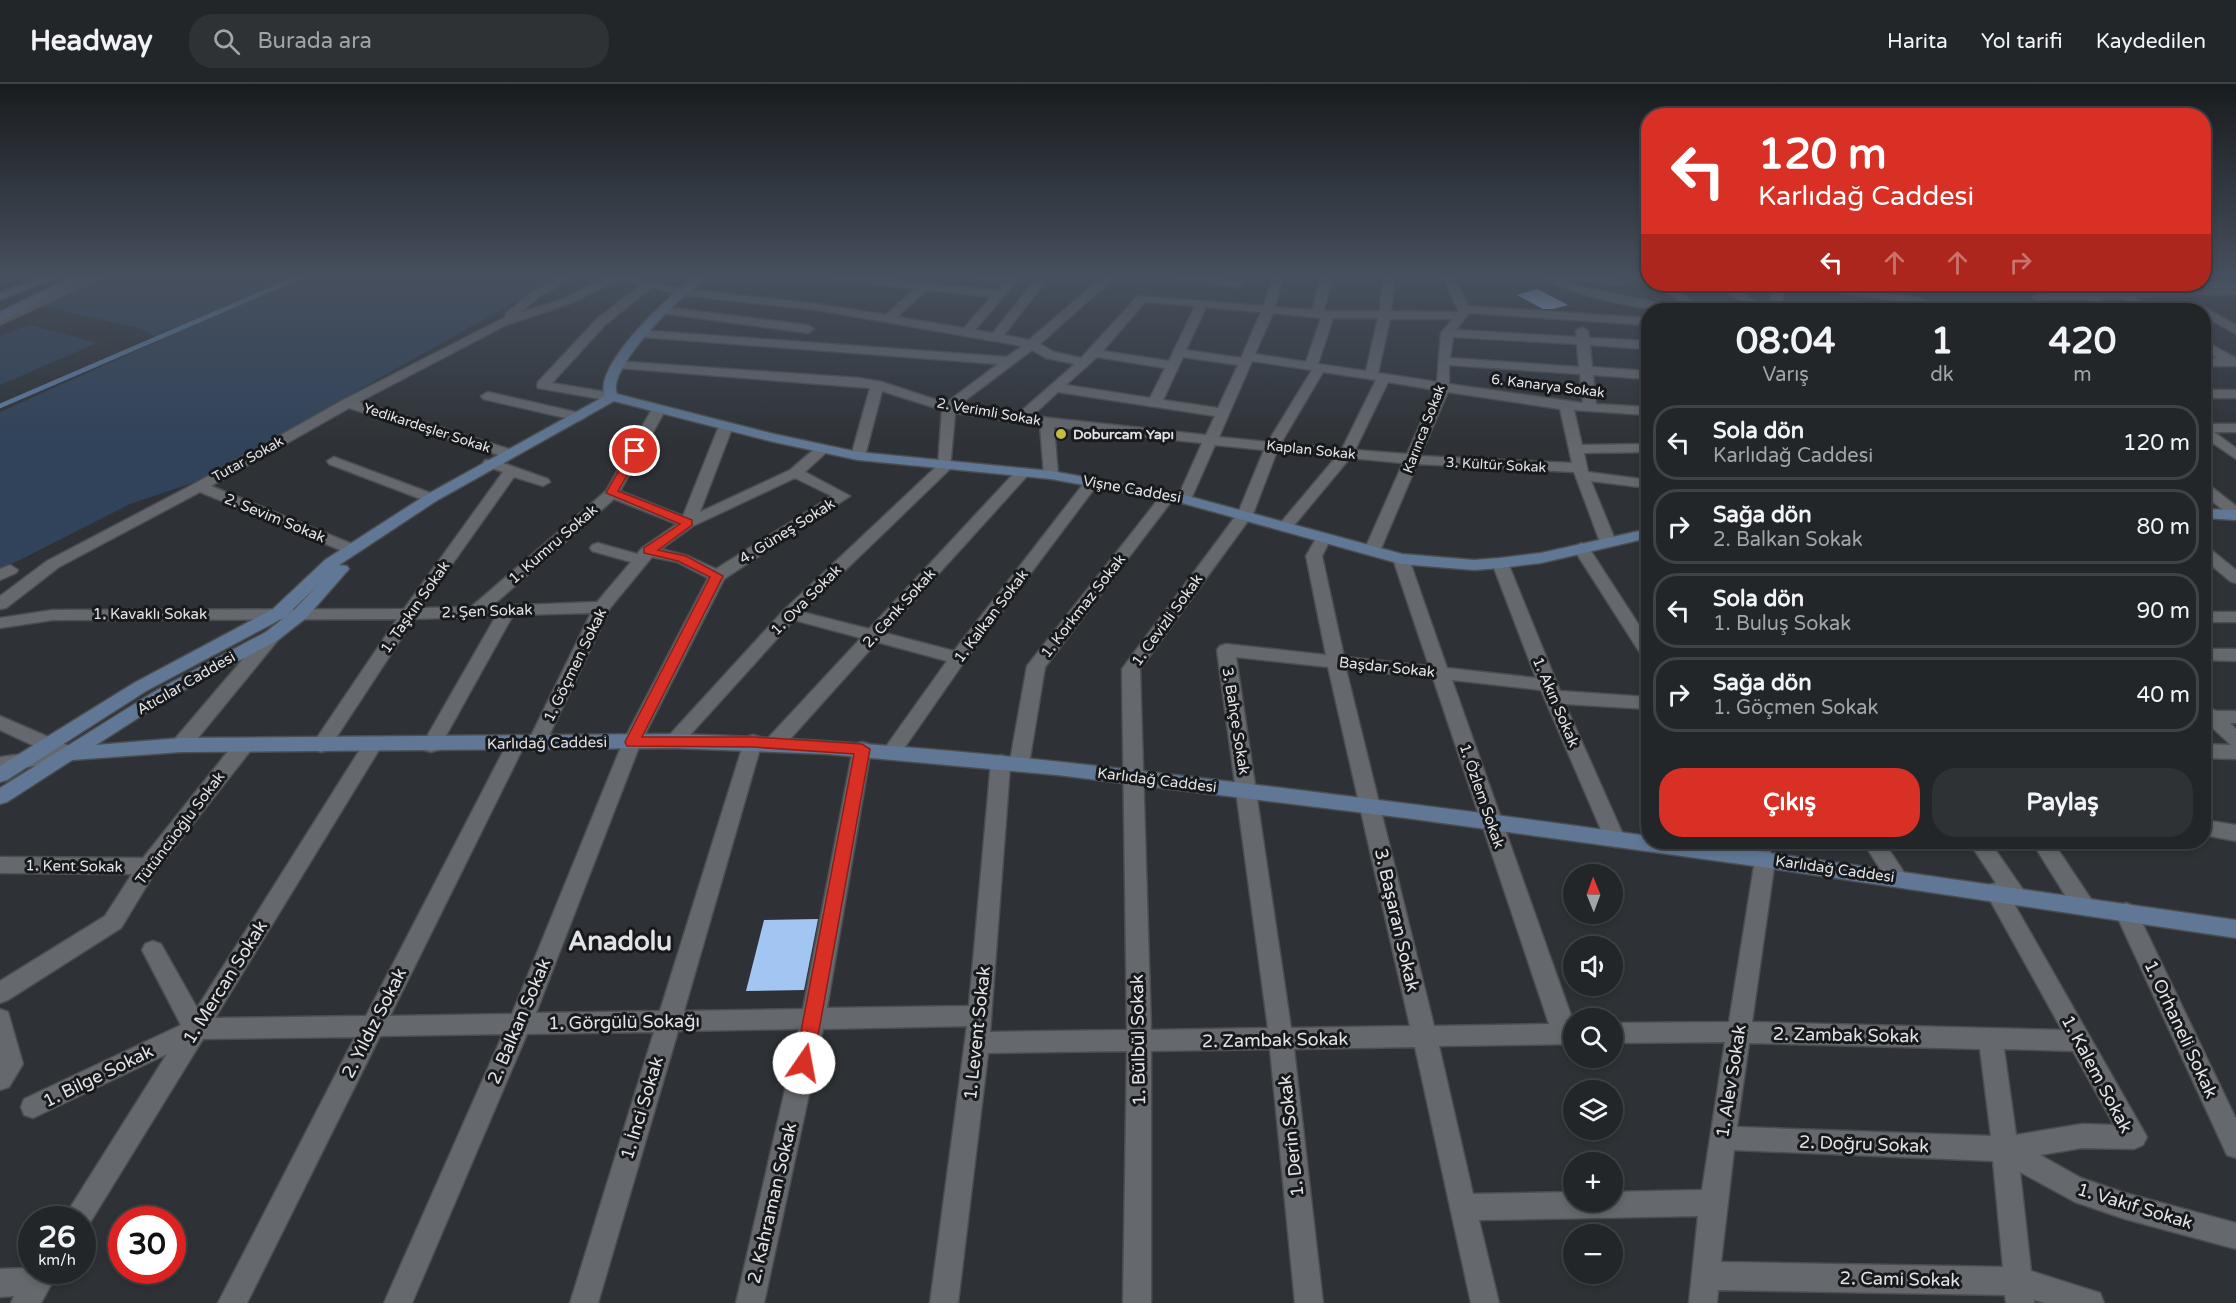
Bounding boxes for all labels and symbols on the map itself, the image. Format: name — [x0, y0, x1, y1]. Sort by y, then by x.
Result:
street label: 6. Kanarya Sokak — [1490, 371, 1606, 401]
street label: Karınca Sokak — [1399, 382, 1449, 476]
street label: 2. Verimli Sokak — [936, 394, 1043, 430]
street label: Yedikardeşler Sokak — [361, 399, 493, 457]
pin — [609, 425, 660, 476]
place label: Doburcam Yapı — [1073, 426, 1174, 443]
marker: Doburcam Yapı — [1054, 427, 1068, 441]
street label: Tutar Sokak — [210, 432, 287, 485]
street label: Kaplan Sokak — [1265, 437, 1357, 463]
street label: 3. Kültür Sokak — [1445, 454, 1547, 476]
street label: Vişne Caddesi — [1081, 472, 1183, 506]
street label: 2. Sevim Sokak — [222, 490, 328, 546]
street label: 4. Güneş Sokak — [736, 494, 838, 568]
street label: 1. Kumru Sokak — [505, 500, 601, 588]
street label: 1. Korkmaz Sokak — [1037, 550, 1129, 662]
street label: 1. Taşkın Sokak — [376, 557, 454, 657]
street label: 1. Ova Sokak — [767, 561, 845, 639]
street label: 2. Cenk Sokak — [859, 565, 939, 651]
street label: 1. Kalkan Sokak — [950, 566, 1032, 666]
street label: 1. Cevizli Sokak — [1128, 570, 1206, 670]
street label: 2. Şen Sokak — [441, 600, 533, 622]
street label: 1. Kavaklı Sokak — [93, 605, 207, 623]
street label: 1. Göçmen Sokak — [540, 605, 610, 725]
street label: Atıcılar Caddesi — [133, 647, 239, 719]
street label: Başdar Sokak — [1338, 653, 1436, 681]
street label: 1. Akın Sokak — [1529, 654, 1583, 750]
street label: 3. Bahçe Sokak — [1219, 666, 1253, 776]
street label: Karlıdağ Caddesi — [487, 733, 607, 753]
street label: 1. Özlem Sokak — [1456, 741, 1508, 851]
street label: Karlıdağ Caddesi — [1096, 764, 1218, 796]
street label: Tütüncüoğlu Sokak — [132, 768, 228, 888]
street label: 3. Başaran Sokak — [1370, 846, 1424, 994]
street label: Karlıdağ Caddesi — [1774, 852, 1896, 886]
street label: 1. Kent Sokak — [25, 856, 123, 876]
north arrow — [1563, 864, 1623, 924]
street label: 1. Mercan Sokak — [178, 916, 272, 1048]
district label: Anadolu — [568, 926, 672, 957]
street label: 2. Balkan Sokak — [483, 955, 556, 1087]
street label: 1. Orhaneli Sokak — [2139, 957, 2223, 1102]
street label: 2. Yıldız Sokak — [337, 964, 411, 1082]
street label: 1. Levent Sokak — [959, 965, 995, 1101]
street label: 1. Bülbül Sokak — [1126, 974, 1150, 1106]
street label: 1. Görgülü Sokağı — [548, 1010, 700, 1034]
street label: 1. Kalem Sokak — [2057, 1011, 2137, 1137]
street label: 1. Alev Sokak — [1711, 1023, 1751, 1139]
street label: 2. Zambak Sokak — [1773, 1023, 1920, 1047]
street label: 2. Zambak Sokak — [1202, 1028, 1349, 1052]
position arrow — [772, 1031, 836, 1095]
street label: 1. Bilge Sokak — [39, 1040, 157, 1112]
street label: 1. İnci Sokak — [616, 1053, 668, 1162]
street label: 1. Derin Sokak — [1274, 1074, 1308, 1198]
street label: 2. Kahraman Sokak — [743, 1120, 801, 1286]
street label: 2. Doğru Sokak — [1799, 1131, 1930, 1157]
street label: 1. Vakıf Sokak — [2075, 1178, 2196, 1234]
speed limit sign: 30 — [108, 1206, 186, 1284]
street label: 2. Cami Sokak — [1840, 1267, 1961, 1291]

